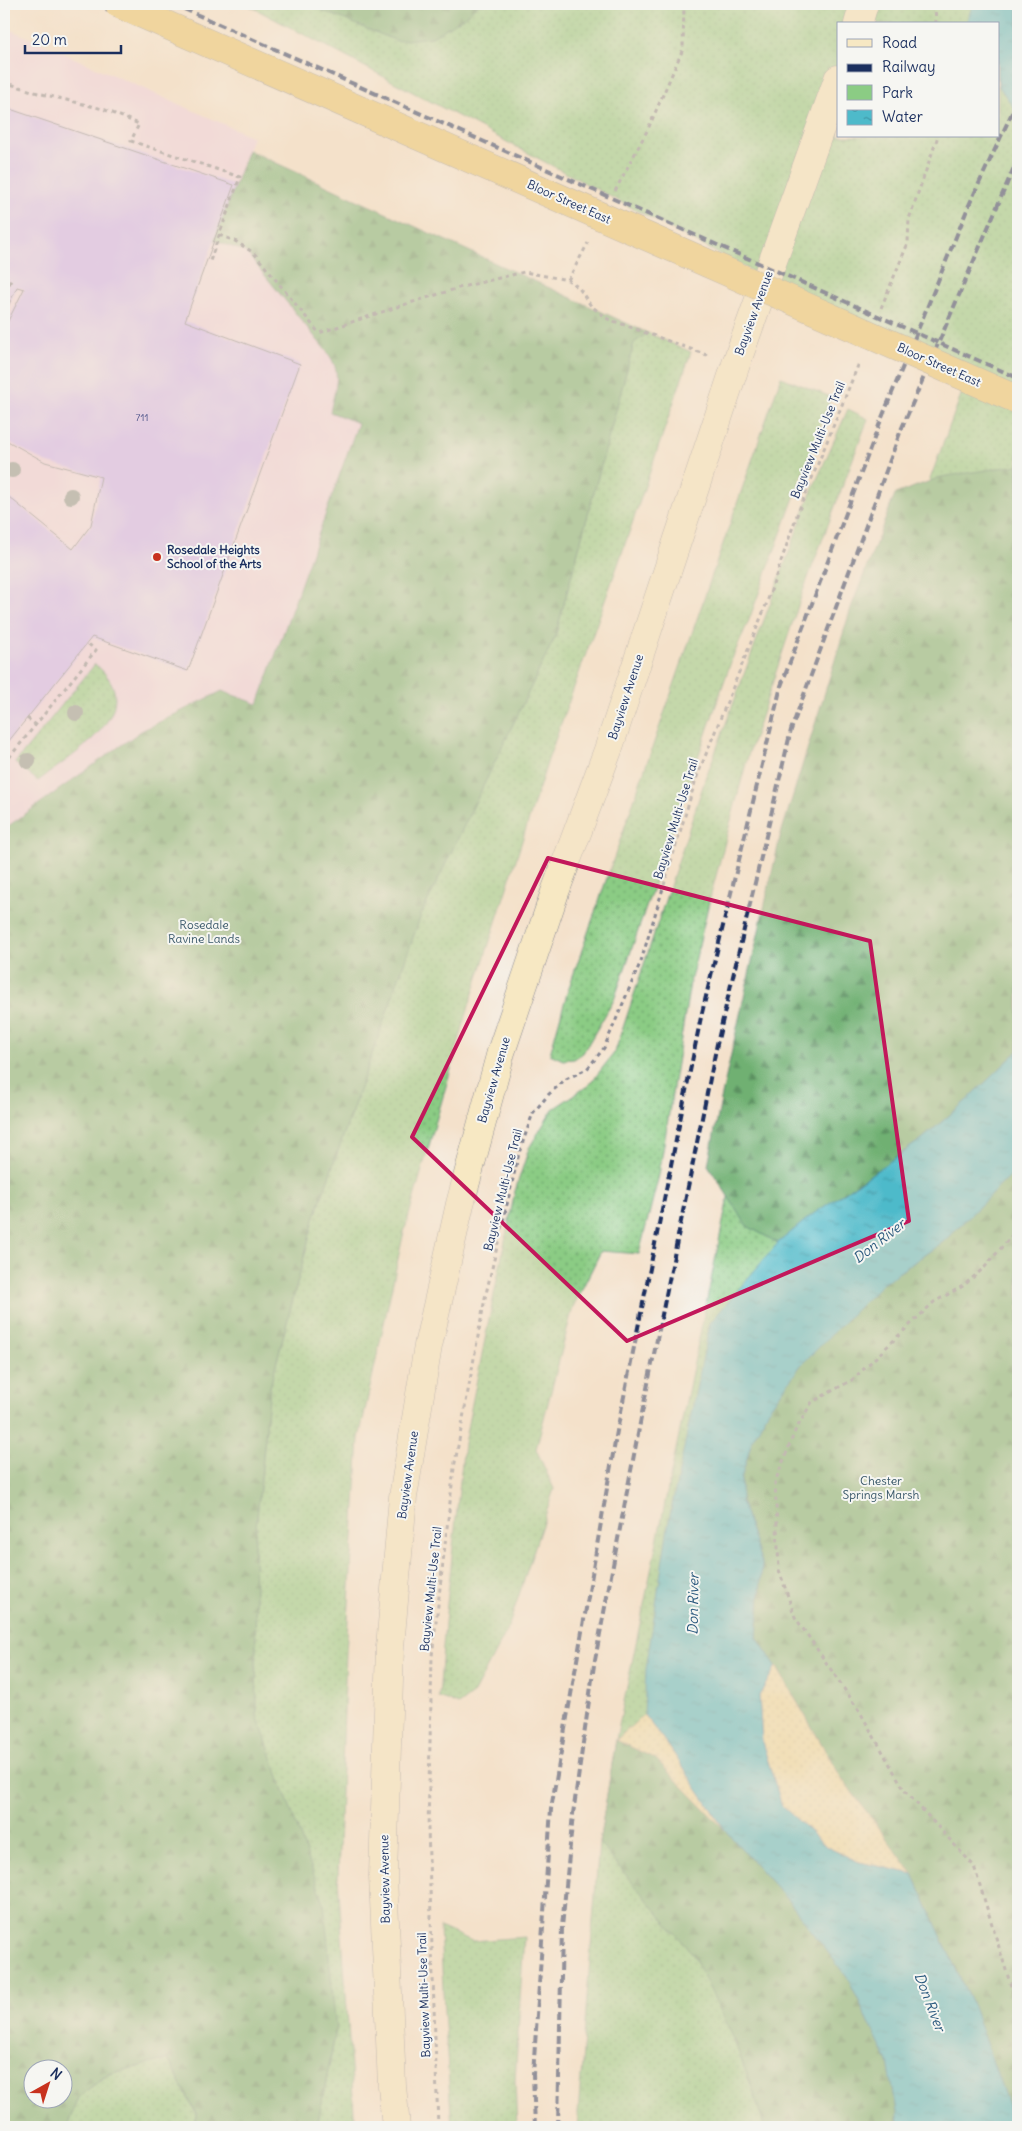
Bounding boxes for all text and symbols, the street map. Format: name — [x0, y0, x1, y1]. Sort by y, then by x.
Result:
scale bar — [25, 22, 121, 54]
legend — [837, 22, 1000, 138]
text: 20 m — [32, 30, 67, 49]
text: Road — [882, 33, 917, 52]
text: Railway — [882, 57, 936, 76]
text: Park — [882, 83, 913, 102]
text: Water — [882, 107, 923, 126]
street label: Bloor Street East — [525, 176, 613, 227]
street label: Bayview Avenue — [731, 268, 776, 357]
street label: Bloor Street East — [895, 339, 983, 390]
street label: Bayview Multi-Use Trail — [787, 379, 848, 501]
house number: 711 — [136, 411, 148, 424]
place label: Rosedale Heights School of the Arts — [167, 542, 262, 571]
marker: Rosedale Heights School of the Arts — [151, 551, 163, 563]
street label: Bayview Avenue — [605, 652, 646, 741]
street label: Bayview Multi-Use Trail — [650, 757, 701, 881]
park label: Rosedale Ravine Lands — [168, 917, 240, 946]
street label: Bayview Avenue — [474, 1035, 513, 1125]
street label: Bayview Multi-Use Trail — [480, 1127, 525, 1252]
water label: Don River — [849, 1214, 911, 1267]
street label: Bayview Avenue — [394, 1430, 421, 1520]
park label: Chester Springs Marsh — [843, 1473, 919, 1502]
street label: Bayview Multi-Use Trail — [416, 1526, 445, 1652]
water label: Don River — [683, 1571, 703, 1635]
street label: Bayview Avenue — [376, 1834, 393, 1924]
street label: Bayview Multi-Use Trail — [414, 1932, 433, 2058]
water label: Don River — [911, 1970, 950, 2036]
north arrow — [22, 2058, 72, 2108]
text: N — [47, 2064, 66, 2084]

